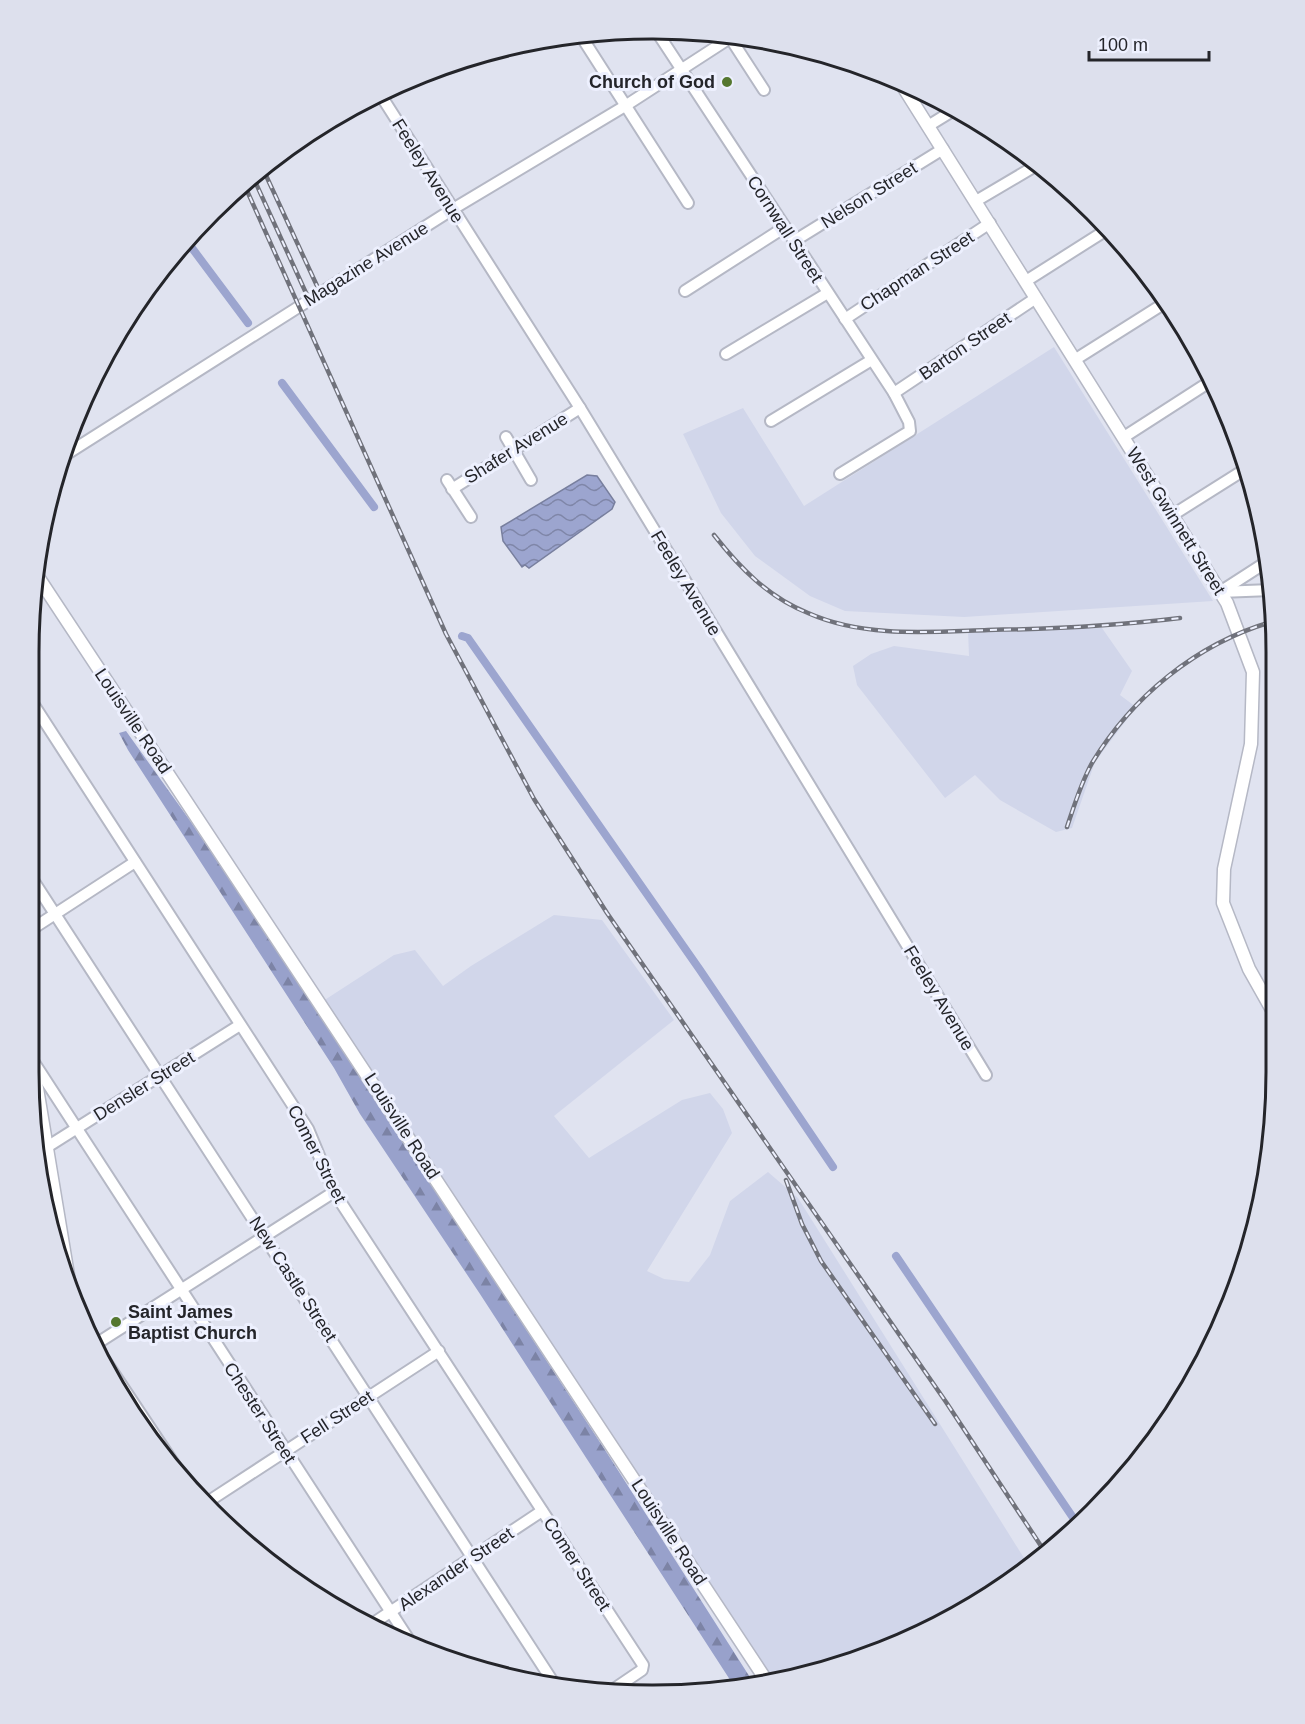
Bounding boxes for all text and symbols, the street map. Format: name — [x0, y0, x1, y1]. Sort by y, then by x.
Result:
scale bar — [1089, 24, 1209, 62]
text: 100 m — [1098, 35, 1148, 55]
place label: Church of God — [589, 72, 715, 92]
marker: Church of God — [720, 75, 734, 89]
street label: Feeley Avenue — [388, 115, 468, 227]
street label: Nelson Street — [817, 158, 921, 232]
street label: Cornwall Street — [743, 172, 827, 286]
street label: Magazine Avenue — [300, 218, 432, 310]
street label: Chapman Street — [857, 227, 977, 315]
street label: Barton Street — [915, 308, 1015, 384]
street label: Shafer Avenue — [461, 408, 571, 488]
street label: West Gwinnett Street — [1123, 444, 1229, 598]
street label: Feeley Avenue — [647, 527, 725, 639]
street label: Louisville Road — [91, 665, 175, 777]
street label: Feeley Avenue — [900, 942, 978, 1054]
street label: Densler Street — [90, 1047, 198, 1125]
street label: Louisville Road — [360, 1069, 444, 1183]
street label: Comer Street — [284, 1102, 350, 1206]
street label: New Castle Street — [245, 1213, 341, 1345]
place label: Saint James Baptist Church — [128, 1302, 257, 1343]
marker: Saint James Baptist Church — [109, 1315, 123, 1329]
street label: Chester Street — [220, 1359, 300, 1467]
street label: Fell Street — [297, 1386, 377, 1448]
street label: Louisville Road — [627, 1475, 711, 1589]
street label: Comer Street — [539, 1514, 615, 1614]
street label: Alexander Street — [395, 1523, 517, 1615]

